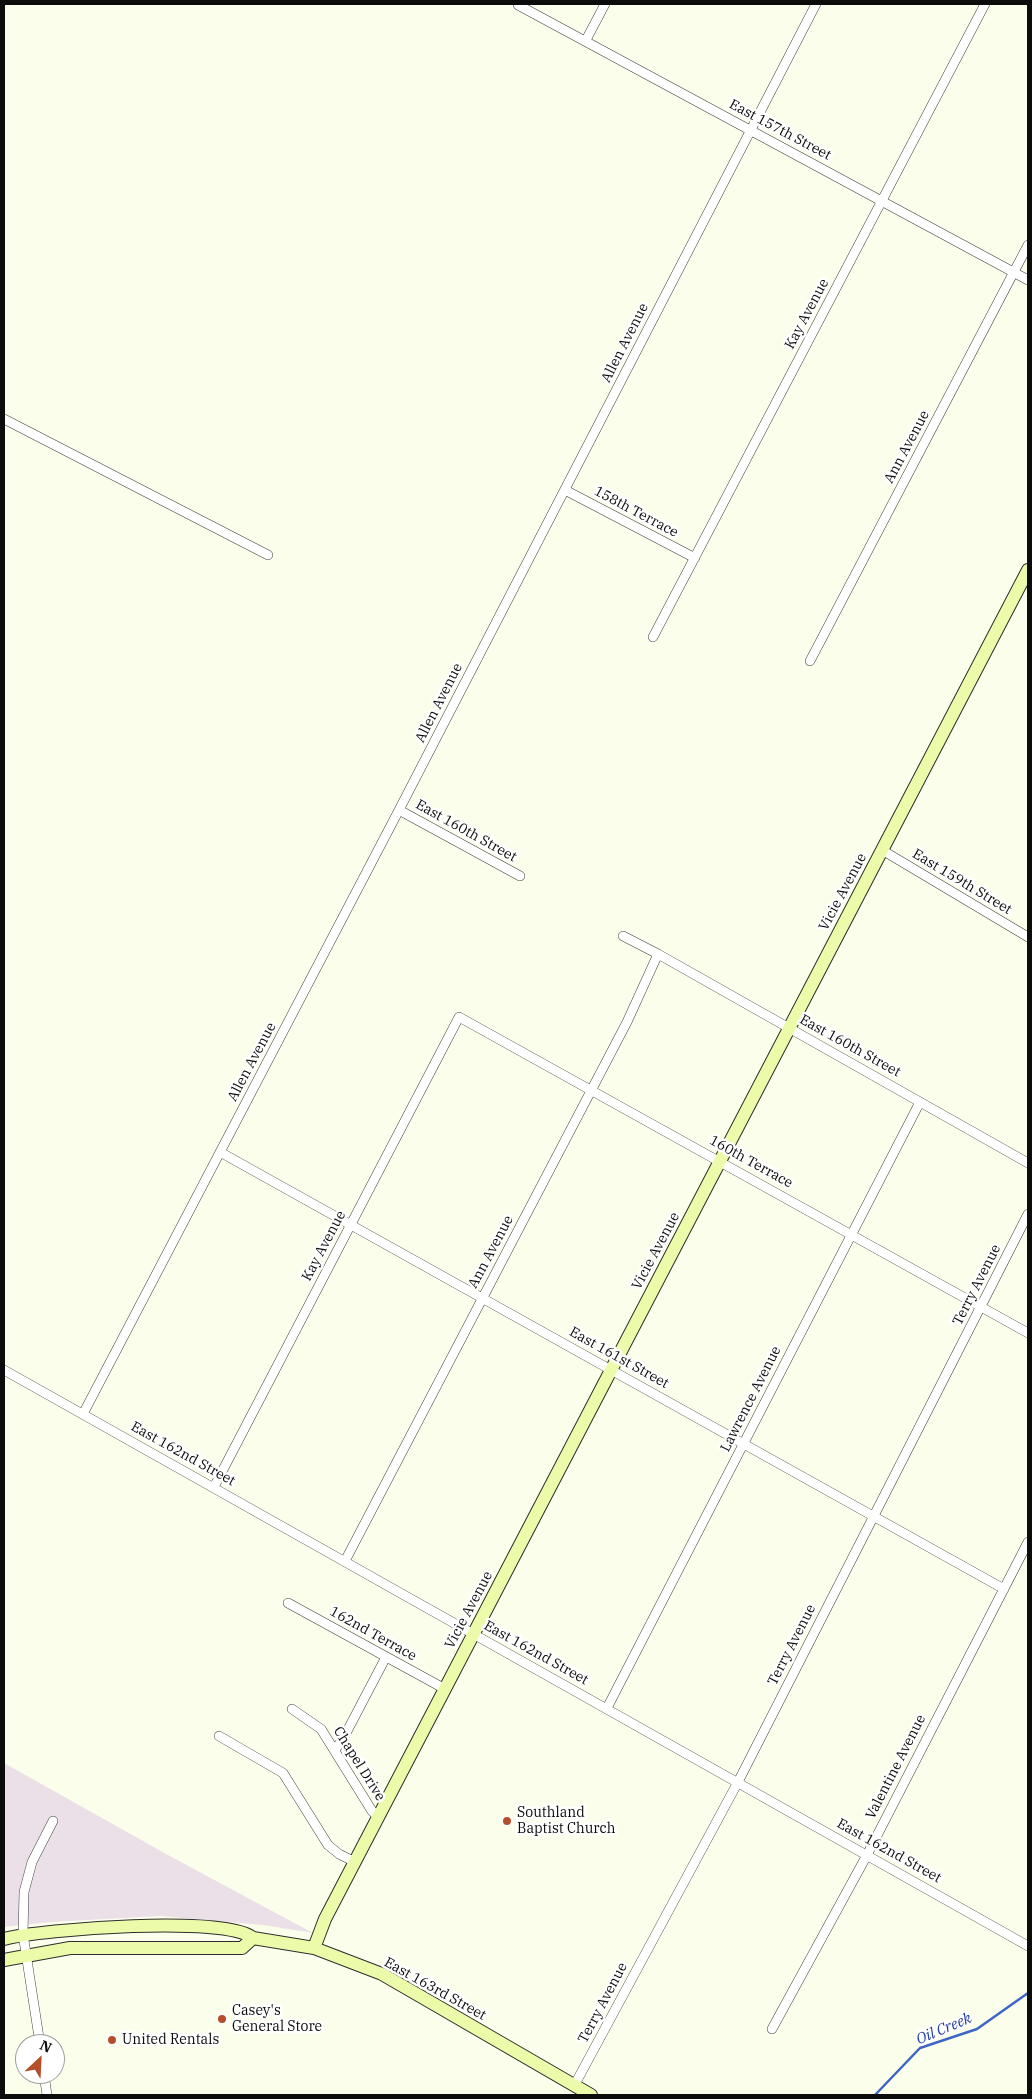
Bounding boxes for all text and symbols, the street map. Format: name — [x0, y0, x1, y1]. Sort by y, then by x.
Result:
street label: East 157th Street — [726, 96, 834, 164]
street label: Kay Avenue — [781, 276, 833, 352]
street label: Allen Avenue — [598, 301, 652, 385]
street label: Ann Avenue — [881, 408, 933, 486]
street label: 158th Terrace — [591, 483, 681, 541]
street label: Allen Avenue — [412, 661, 466, 745]
street label: East 160th Street — [413, 796, 519, 866]
street label: East 159th Street — [909, 846, 1015, 918]
street label: Vicie Avenue — [816, 851, 870, 933]
street label: East 160th Street — [797, 1011, 903, 1081]
street label: Allen Avenue — [224, 1020, 280, 1104]
street label: 160th Terrace — [706, 1132, 796, 1192]
street label: Kay Avenue — [298, 1208, 350, 1284]
street label: Vicie Avenue — [629, 1210, 683, 1292]
street label: Ann Avenue — [465, 1213, 517, 1291]
street label: Terry Avenue — [949, 1242, 1005, 1328]
street label: East 161st Street — [566, 1324, 672, 1392]
street label: Lawrence Avenue — [717, 1343, 785, 1455]
street label: East 162nd Street — [128, 1418, 238, 1490]
street label: Vicie Avenue — [442, 1569, 496, 1651]
street label: Terry Avenue — [764, 1602, 820, 1688]
street label: 162nd Terrace — [327, 1603, 419, 1665]
street label: East 162nd Street — [481, 1617, 591, 1689]
street label: Valentine Avenue — [862, 1712, 930, 1822]
street label: Chapel Drive — [329, 1724, 389, 1804]
place label: Southland Baptist Church — [517, 1805, 616, 1838]
marker: Southland Baptist Church — [501, 1815, 513, 1827]
street label: East 162nd Street — [834, 1815, 944, 1887]
street label: East 163rd Street — [381, 1954, 489, 2024]
street label: Terry Avenue — [575, 1960, 631, 2046]
place label: Casey's General Store — [232, 2003, 322, 2035]
water label: Oil Creek — [914, 2009, 974, 2049]
marker: Casey's General Store — [216, 2013, 228, 2025]
place label: United Rentals — [122, 2032, 219, 2048]
north arrow — [15, 2034, 65, 2084]
marker: United Rentals — [106, 2034, 118, 2046]
text: N — [37, 2036, 55, 2057]

